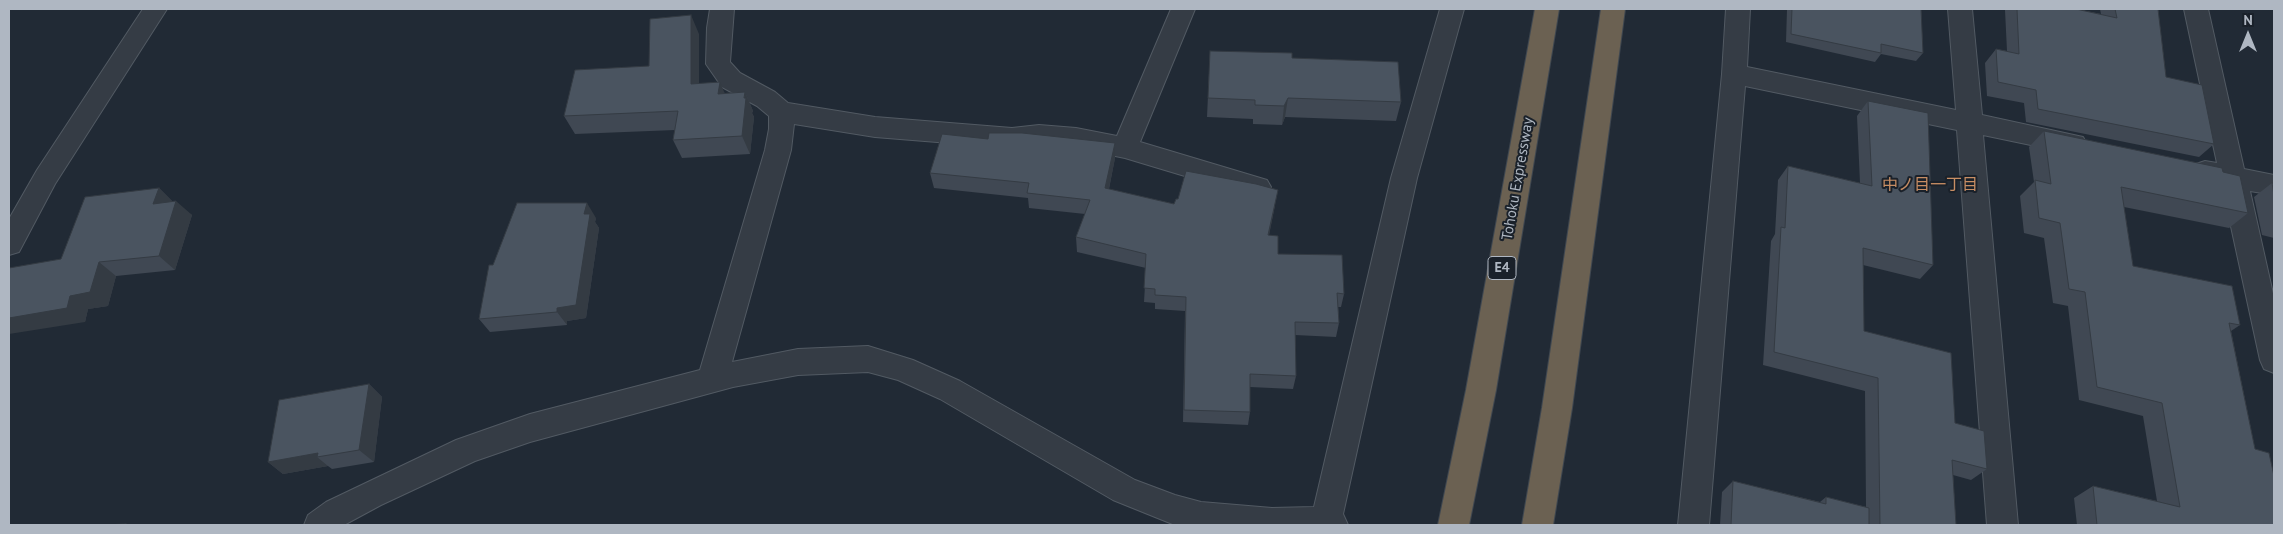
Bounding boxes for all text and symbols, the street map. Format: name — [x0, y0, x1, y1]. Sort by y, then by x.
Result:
north arrow — [2223, 10, 2273, 60]
text: N — [2243, 11, 2253, 29]
street label: Tohoku Expressway — [1498, 116, 1538, 242]
district label: 中ノ目一丁目 — [1882, 175, 1978, 195]
road number: E4 — [1488, 256, 1516, 280]

